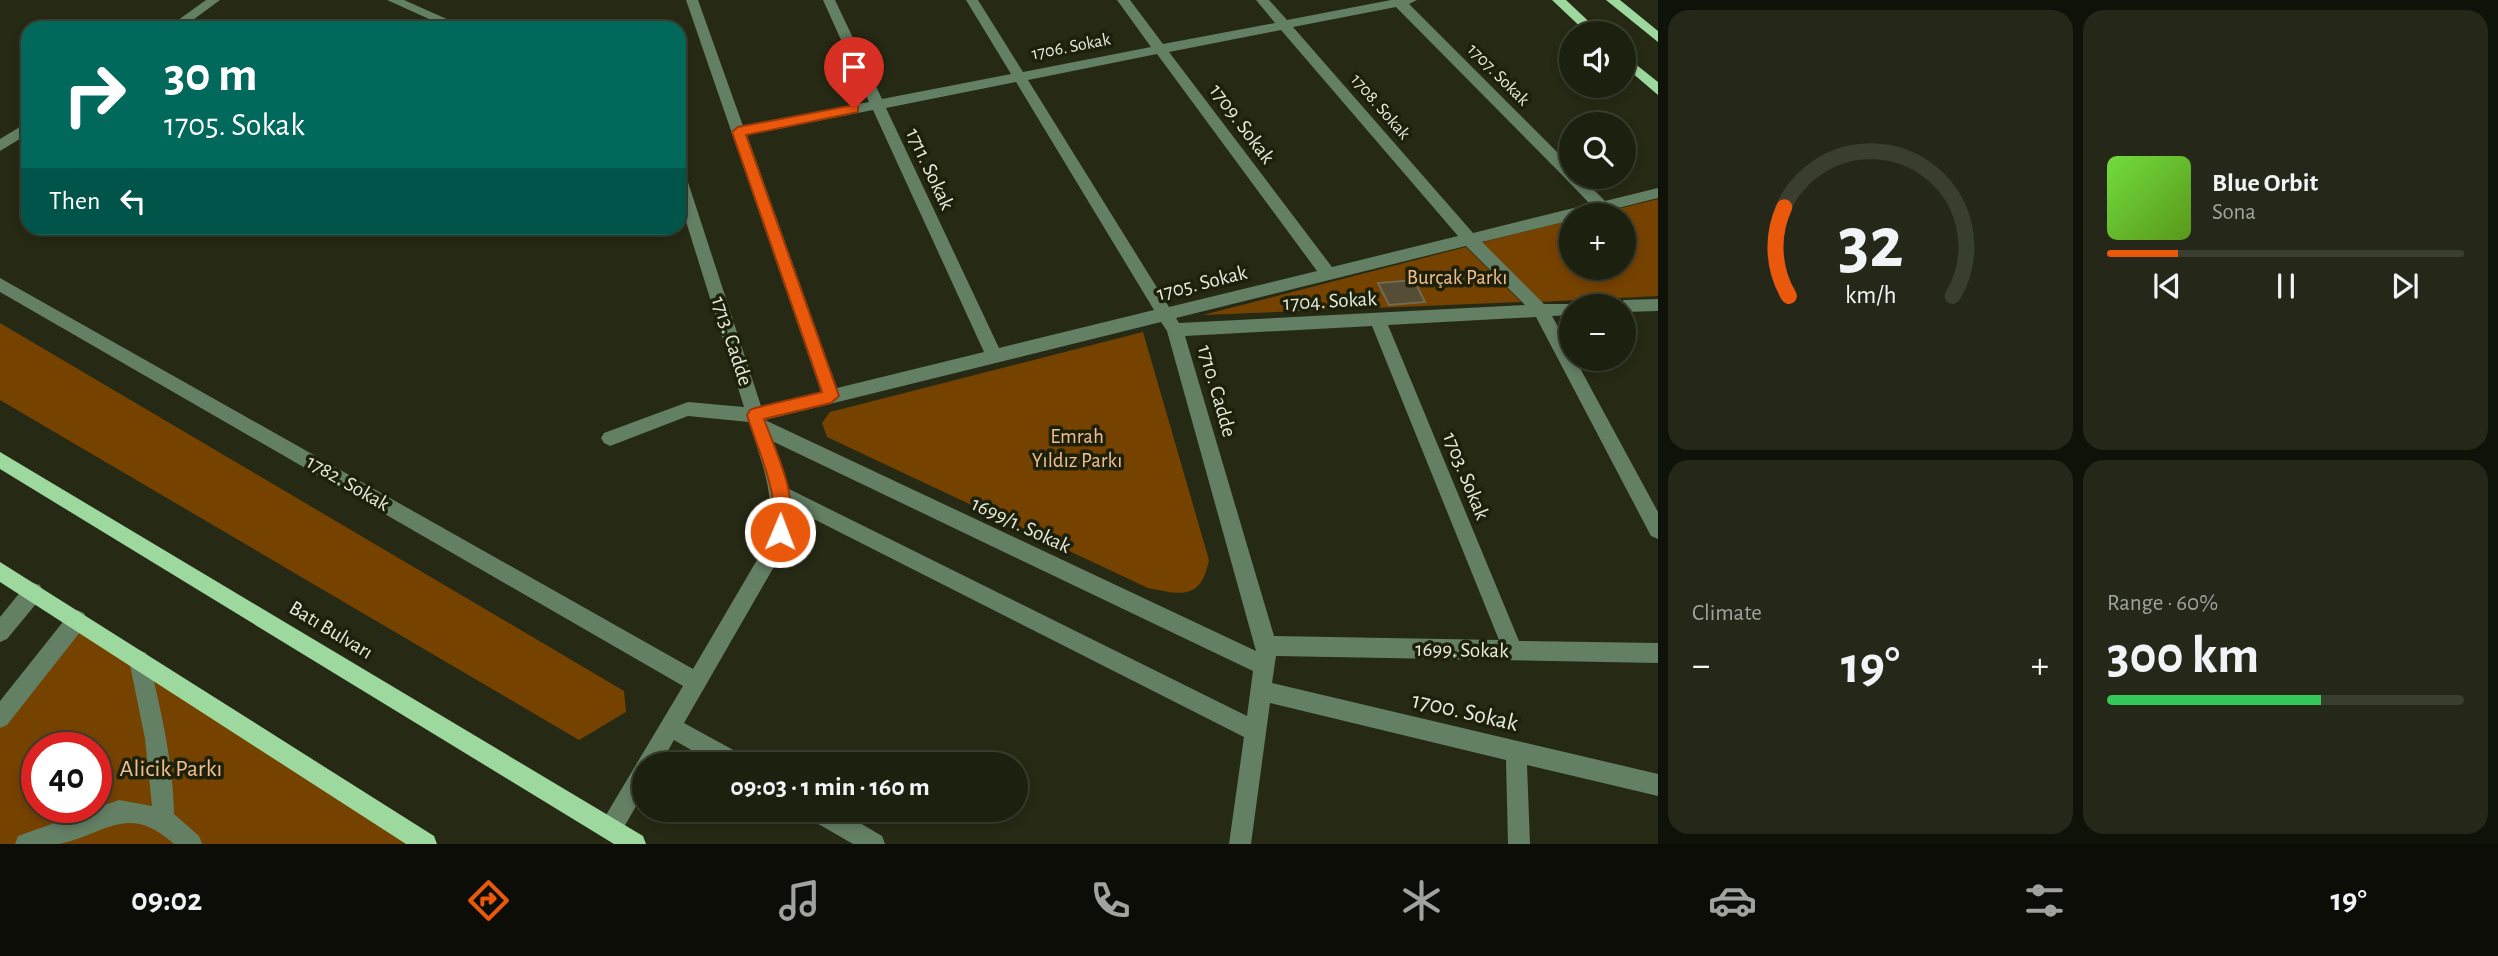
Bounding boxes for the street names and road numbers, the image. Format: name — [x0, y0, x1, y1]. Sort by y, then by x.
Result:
street label: 1706. Sokak — [1030, 30, 1113, 63]
street label: 1707. Sokak — [1464, 41, 1533, 110]
street label: 1708. Sokak — [1347, 71, 1414, 144]
street label: 1709. Sokak — [1205, 80, 1279, 168]
street label: 1711. Sokak — [902, 125, 958, 213]
street label: 1705. Sokak — [1155, 262, 1250, 304]
street label: 1704. Sokak — [1283, 288, 1378, 314]
street label: 1713. Cadde — [708, 294, 756, 388]
street label: 1710. Cadde — [1194, 343, 1240, 439]
street label: 1703. Sokak — [1439, 429, 1493, 523]
street label: 1782. Sokak — [303, 451, 393, 515]
street label: 1699/1. Sokak — [968, 493, 1074, 557]
street label: Batı Bulvarı — [286, 597, 376, 663]
street label: 1699. Sokak — [1415, 639, 1509, 661]
street label: 1700. Sokak — [1410, 688, 1520, 736]

